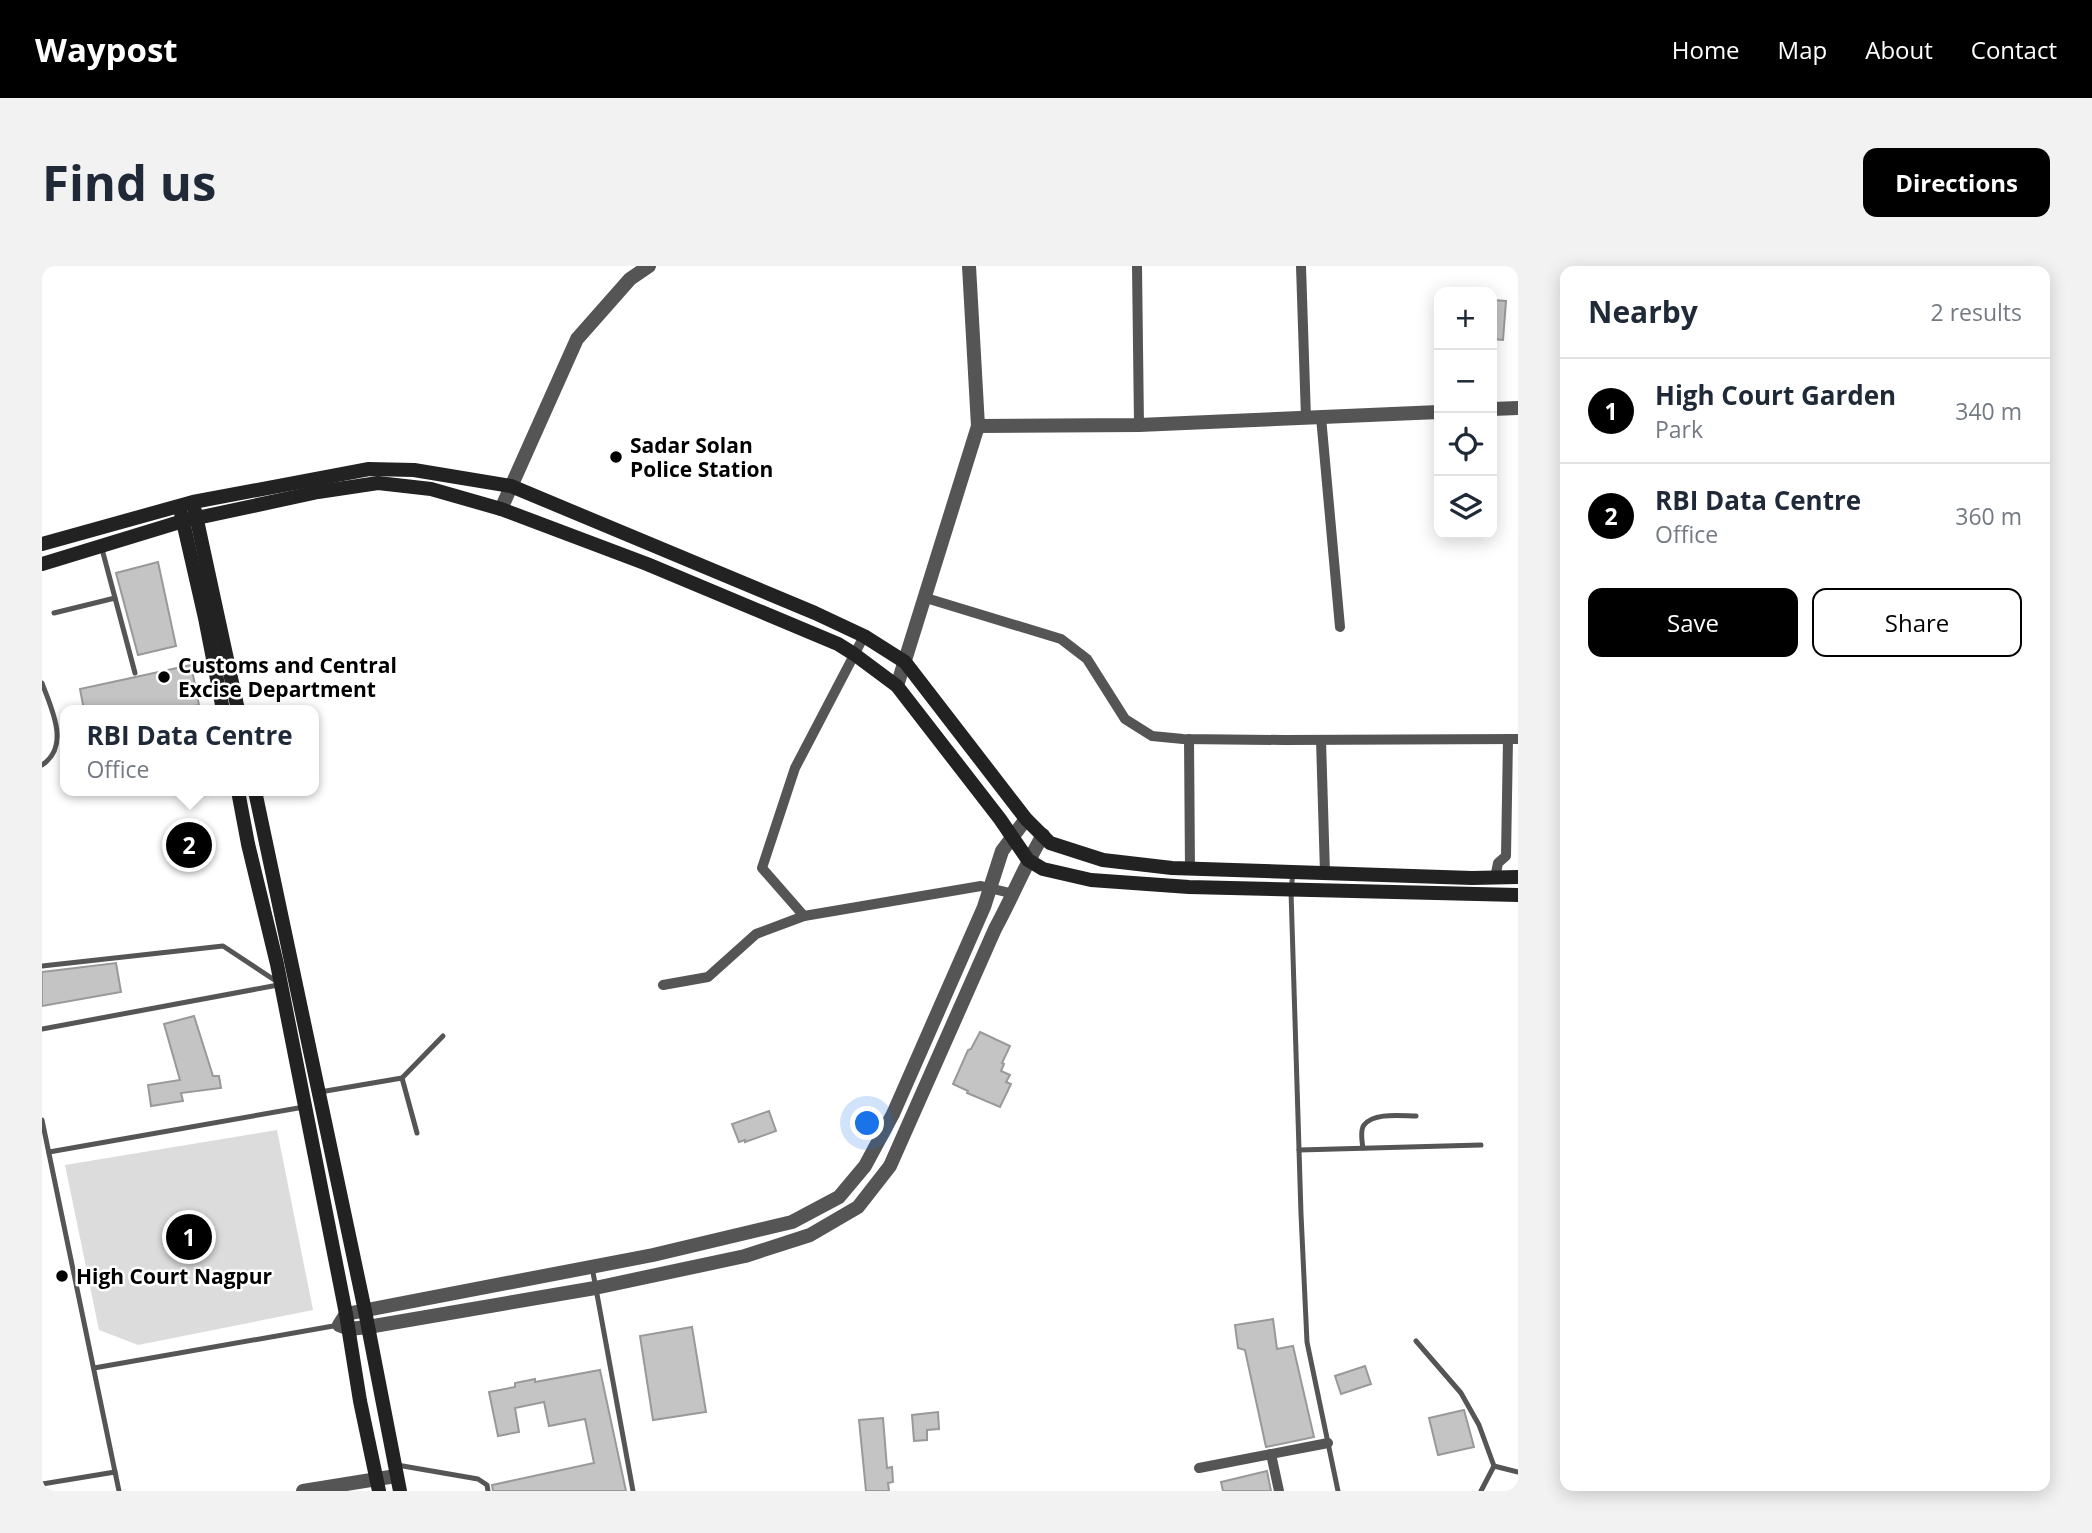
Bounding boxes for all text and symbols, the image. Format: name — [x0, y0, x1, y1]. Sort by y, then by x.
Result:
text: Waypost — [35, 27, 178, 72]
text: Home — [1672, 33, 1740, 66]
text: Map — [1778, 33, 1827, 66]
text: About — [1865, 33, 1933, 66]
text: Contact — [1971, 33, 2057, 66]
button: Directions — [1863, 148, 2050, 217]
text: Find us — [42, 149, 216, 215]
map controls — [1434, 287, 1497, 539]
button: + — [1434, 287, 1497, 350]
text: Nearby — [1588, 291, 1698, 332]
text: 2 results — [1931, 296, 2022, 328]
button: − — [1434, 350, 1497, 413]
text: High Court Garden — [1655, 377, 1896, 413]
text: 1 — [1604, 395, 1618, 427]
text: 340 m — [1955, 395, 2022, 427]
button: locate — [1434, 413, 1497, 476]
text: Park — [1655, 413, 1703, 445]
place label: Sadar Solan Police Station — [630, 431, 773, 483]
marker: Sadar Solan Police Station — [608, 449, 624, 465]
button: layers — [1434, 476, 1497, 539]
text: RBI Data Centre — [1655, 482, 1861, 518]
text: 2 — [1604, 500, 1618, 532]
text: 360 m — [1955, 500, 2022, 532]
text: Office — [1655, 518, 1718, 550]
button: Save — [1588, 588, 1798, 657]
button: Share — [1812, 588, 2022, 657]
place label: Customs and Central Excise Department — [178, 651, 397, 703]
marker: Customs and Central Excise Department — [156, 669, 172, 685]
popup — [60, 705, 319, 796]
text: RBI Data Centre — [86, 717, 293, 753]
text: Office — [86, 753, 150, 785]
pin: 2 — [166, 819, 212, 871]
your location — [850, 1106, 884, 1140]
pin: 1 — [166, 1211, 212, 1263]
place label: High Court Nagpur — [76, 1262, 273, 1290]
marker: High Court Nagpur — [54, 1268, 70, 1284]

